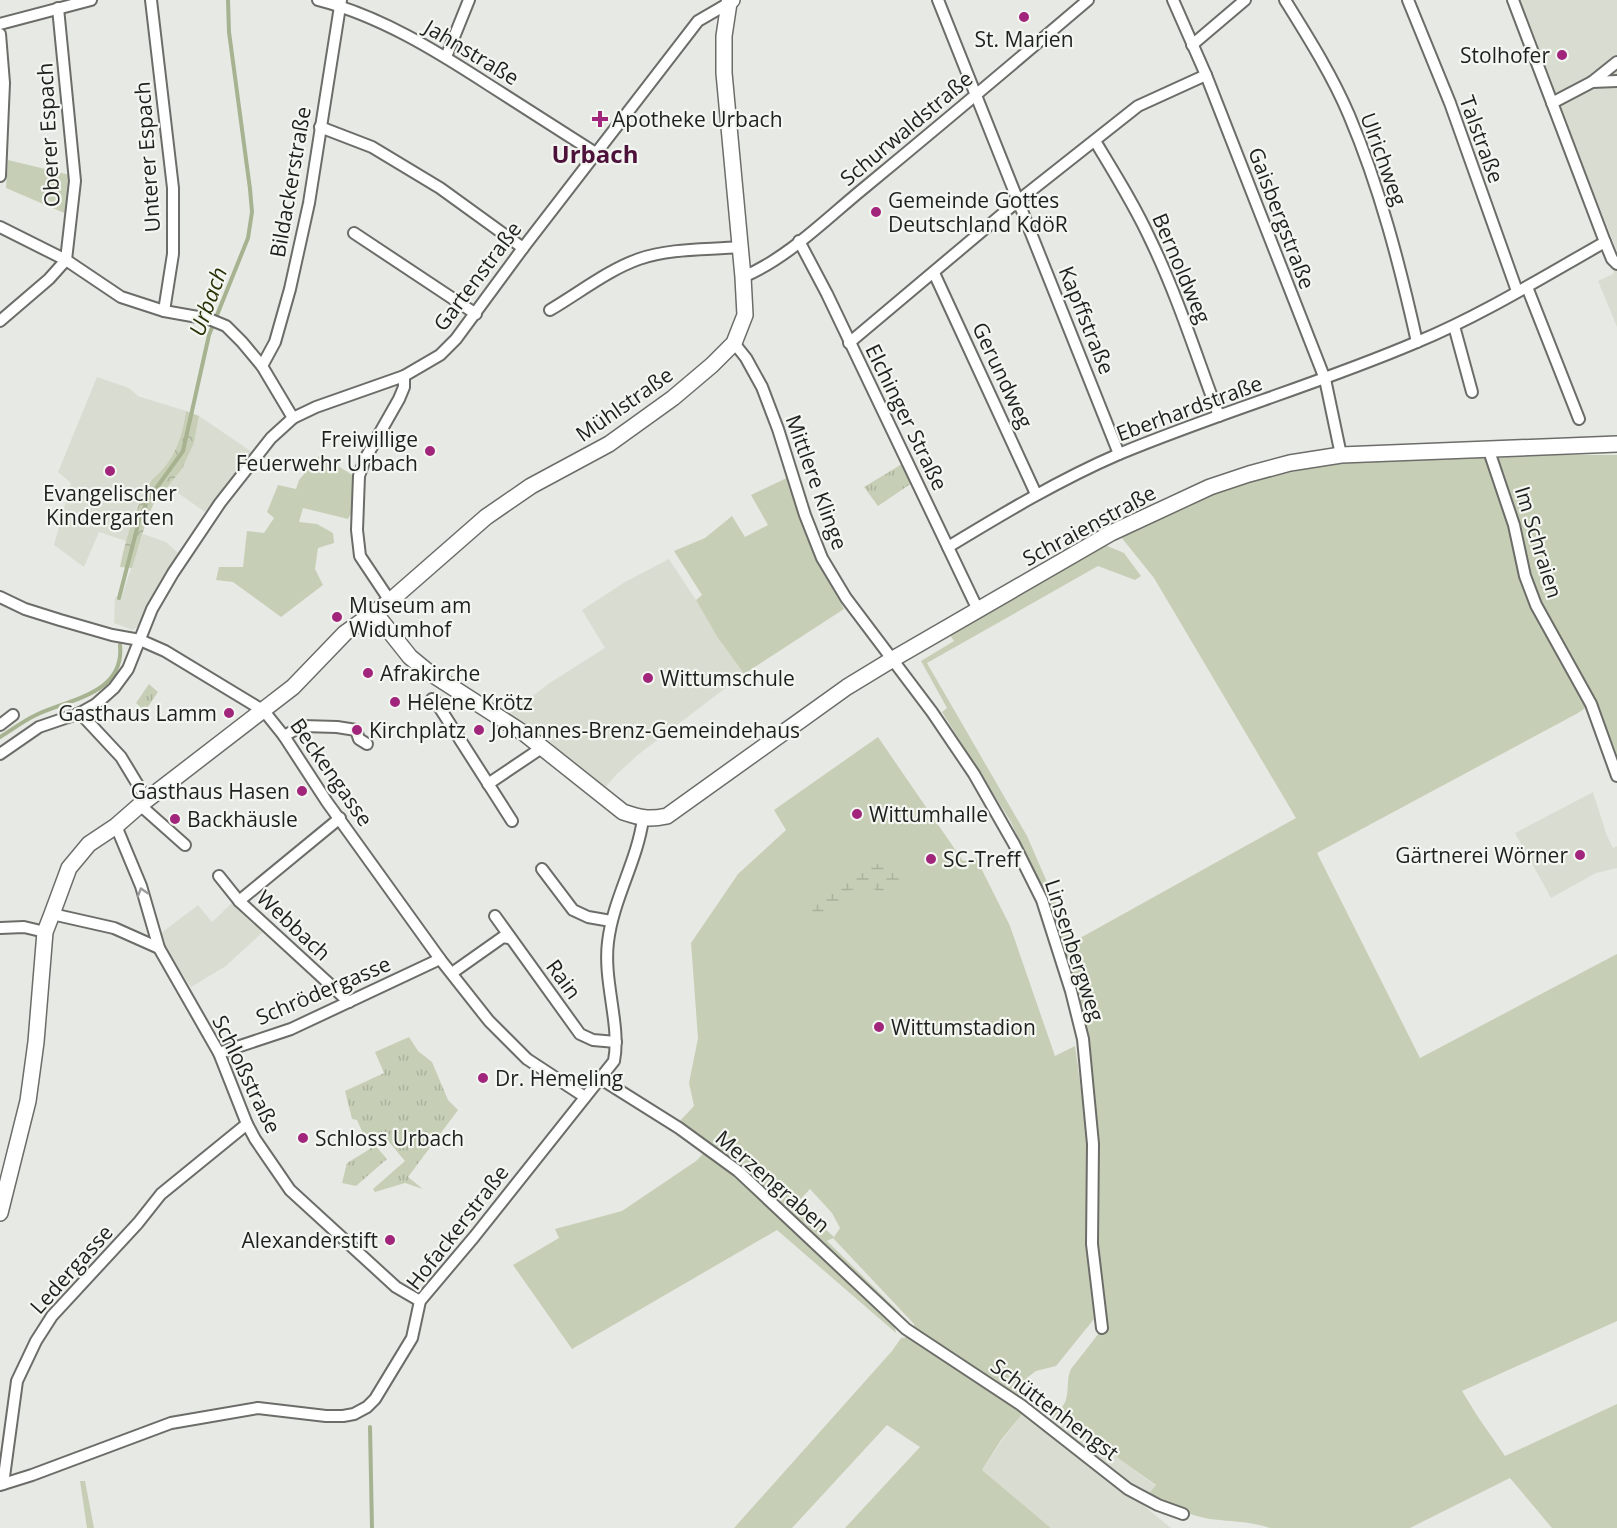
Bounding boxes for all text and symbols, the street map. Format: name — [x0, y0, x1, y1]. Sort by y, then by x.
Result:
marker: St. Marien — [1017, 10, 1031, 24]
street label: Jahnstraße — [418, 12, 525, 91]
place label: St. Marien — [974, 25, 1074, 53]
place label: Stolhofer — [1460, 41, 1550, 69]
marker: Stolhofer — [1555, 48, 1569, 62]
street label: Oberer Espach — [30, 62, 66, 208]
street label: Schurwaldstraße — [834, 64, 978, 192]
street label: Unterer Espach — [128, 81, 166, 233]
street label: Talstraße — [1453, 91, 1511, 187]
street label: Bildackerstraße — [263, 104, 317, 260]
place label: Apotheke Urbach — [612, 105, 783, 133]
street label: Ulrichweg — [1354, 109, 1414, 209]
marker: Apotheke Urbach — [593, 112, 607, 126]
district label: Urbach — [552, 137, 638, 170]
street label: Gaisbergstraße — [1242, 143, 1322, 293]
place label: Gemeinde Gottes Deutschland KdöR — [888, 186, 1068, 238]
marker: Gemeinde Gottes Deutschland KdöR — [869, 205, 883, 219]
street label: Bernoldweg — [1146, 209, 1218, 327]
street label: Gartenstraße — [427, 216, 527, 336]
water label: Urbach — [181, 262, 233, 340]
street label: Kapffstraße — [1053, 262, 1121, 378]
street label: Gerundweg — [966, 318, 1040, 432]
street label: Elchinger Straße — [859, 339, 955, 495]
street label: Mühlstraße — [570, 360, 678, 448]
street label: Eberhardstraße — [1112, 369, 1266, 447]
street label: Mittlere Klinge — [780, 411, 854, 553]
place label: Freiwillige Feuerwehr Urbach — [236, 425, 418, 477]
marker: Freiwillige Feuerwehr Urbach — [423, 444, 437, 458]
marker: Evangelischer Kindergarten — [103, 464, 117, 478]
street label: Schraienstraße — [1017, 478, 1161, 572]
place label: Evangelischer Kindergarten — [43, 479, 177, 531]
street label: Im Schraien — [1509, 483, 1569, 601]
place label: Museum am Widumhof — [349, 591, 471, 643]
marker: Museum am Widumhof — [330, 610, 344, 624]
place label: Afrakirche — [380, 659, 480, 687]
place label: Wittumschule — [660, 664, 795, 692]
marker: Afrakirche — [361, 666, 375, 680]
marker: Wittumschule — [641, 671, 655, 685]
place label: Helene Krötz — [407, 688, 533, 716]
marker: Helene Krötz — [388, 695, 402, 709]
place label: Gasthaus Lamm — [58, 699, 217, 727]
marker: Gasthaus Lamm — [222, 706, 236, 720]
street label: Beckengasse — [284, 712, 380, 832]
place label: Kirchplatz — [369, 716, 466, 744]
place label: Johannes-Brenz-Gemeindehaus — [489, 716, 800, 744]
marker: Kirchplatz — [350, 723, 364, 737]
marker: Johannes-Brenz-Gemeindehaus — [472, 723, 486, 737]
place label: Gasthaus Hasen — [131, 777, 290, 805]
marker: Gasthaus Hasen — [295, 784, 309, 798]
place label: Wittumhalle — [869, 800, 988, 828]
place label: Backhäusle — [187, 805, 298, 833]
marker: Wittumhalle — [850, 807, 864, 821]
marker: Backhäusle — [168, 812, 182, 826]
place label: Gärtnerei Wörner — [1395, 841, 1568, 869]
place label: SC-Treff — [943, 845, 1022, 873]
marker: Gärtnerei Wörner — [1573, 848, 1587, 862]
marker: SC-Treff — [924, 852, 938, 866]
street label: Linsenbergweg — [1039, 875, 1111, 1025]
street label: Webbach — [251, 884, 337, 966]
one-way arrow — [137, 887, 149, 898]
street label: Schrödergasse — [251, 949, 395, 1031]
street label: Rain — [540, 953, 588, 1005]
street label: Schloßstraße — [206, 1010, 288, 1138]
place label: Wittumstadion — [891, 1013, 1036, 1041]
marker: Wittumstadion — [872, 1020, 886, 1034]
place label: Dr. Hemeling — [495, 1064, 623, 1092]
marker: Dr. Hemeling — [476, 1071, 490, 1085]
place label: Schloss Urbach — [315, 1124, 464, 1152]
street label: Merzengraben — [710, 1124, 836, 1238]
marker: Schloss Urbach — [296, 1131, 310, 1145]
street label: Hofackerstraße — [400, 1159, 514, 1295]
street label: Ledergasse — [24, 1218, 118, 1320]
place label: Alexanderstift — [242, 1226, 378, 1254]
marker: Alexanderstift — [383, 1233, 397, 1247]
street label: Schüttenhengst — [985, 1352, 1125, 1466]

